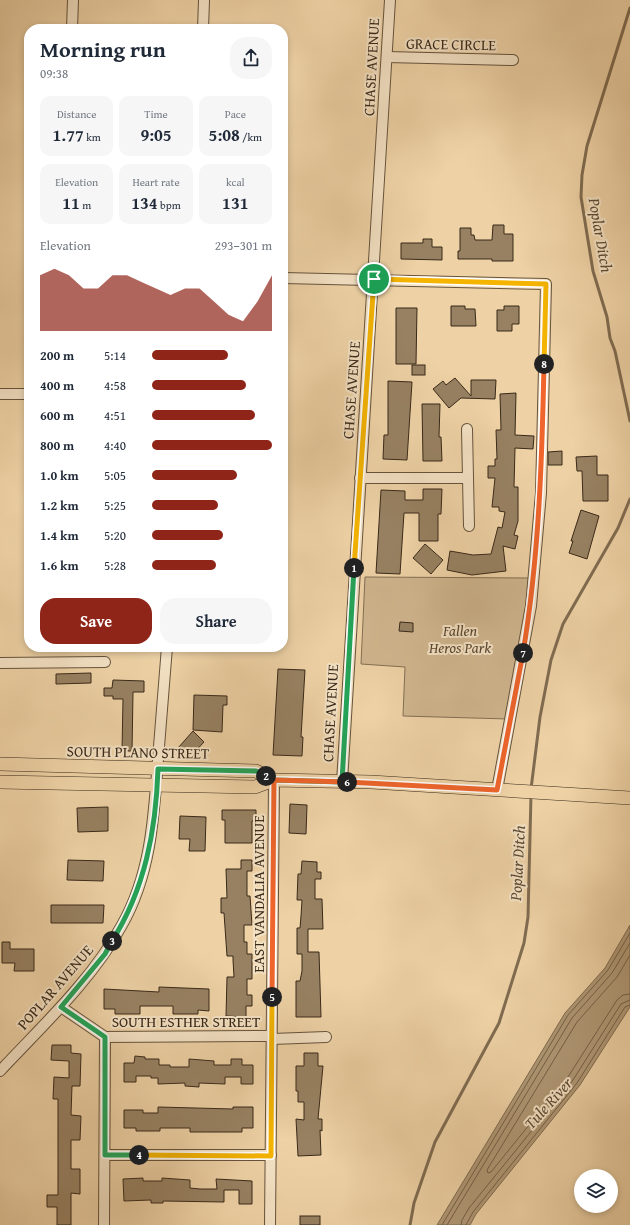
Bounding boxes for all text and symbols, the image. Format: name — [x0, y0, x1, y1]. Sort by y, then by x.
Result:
street label: CHASE AVENUE — [358, 17, 384, 116]
text: Morning run — [40, 33, 166, 65]
street label: GRACE CIRCLE — [406, 33, 497, 55]
button: share — [230, 37, 272, 79]
text: 09:38 — [40, 64, 68, 83]
text: Distance — [57, 106, 96, 122]
text: Time — [144, 106, 168, 122]
text: Pace — [225, 106, 246, 122]
text: 1.77 — [53, 122, 84, 147]
text: 9:05 — [140, 122, 172, 147]
text: 5:08 — [209, 122, 240, 147]
text: km — [84, 129, 101, 145]
text: /km — [240, 129, 262, 145]
text: Elevation — [55, 174, 98, 190]
text: Heart rate — [132, 174, 180, 190]
text: kcal — [226, 174, 245, 190]
text: 11 — [62, 190, 80, 215]
text: 134 — [131, 190, 158, 215]
text: 131 — [222, 190, 249, 215]
water label: Poplar Ditch — [582, 195, 619, 274]
text: m — [80, 197, 91, 213]
text: bpm — [158, 197, 181, 213]
text: Elevation — [40, 236, 91, 255]
text: 293–301 m — [215, 236, 272, 255]
pin — [357, 262, 391, 296]
icon: arrive — [363, 268, 385, 290]
street label: CHASE AVENUE — [337, 340, 365, 440]
text: 200 m — [40, 346, 74, 365]
text: 5:14 — [104, 346, 126, 365]
pin: 8 — [534, 354, 554, 374]
text: 8 — [541, 356, 547, 372]
text: 400 m — [40, 376, 74, 395]
text: 4:58 — [104, 376, 126, 395]
text: 600 m — [40, 406, 74, 425]
text: 4:51 — [104, 406, 126, 425]
text: 800 m — [40, 436, 74, 455]
text: 4:40 — [104, 436, 126, 455]
text: 1.0 km — [40, 466, 79, 485]
text: 5:05 — [104, 466, 126, 485]
text: 1.2 km — [40, 496, 79, 515]
text: 5:25 — [104, 496, 126, 515]
text: 1.4 km — [40, 526, 79, 545]
text: 5:20 — [104, 526, 126, 545]
text: 1.6 km — [40, 556, 79, 575]
text: 5:28 — [104, 556, 126, 575]
pin: 1 — [344, 558, 364, 578]
text: 1 — [351, 560, 357, 576]
button: Save — [40, 598, 152, 644]
button: Share — [160, 598, 272, 644]
park label: Fallen Heros Park — [428, 620, 491, 658]
pin: 7 — [513, 643, 533, 663]
text: 7 — [520, 645, 526, 661]
street label: CHASE AVENUE — [317, 663, 343, 762]
street label: SOUTH PLANO STREET — [67, 740, 210, 764]
pin: 2 — [256, 766, 276, 786]
text: 2 — [263, 768, 269, 784]
pin: 6 — [337, 772, 357, 792]
text: 6 — [344, 774, 350, 790]
street label: EAST VANDALIA AVENUE — [248, 815, 269, 973]
water label: Poplar Ditch — [503, 825, 531, 902]
pin: 3 — [102, 931, 122, 951]
text: 3 — [109, 933, 115, 949]
street label: POPLAR AVENUE — [12, 940, 98, 1034]
pin: 5 — [262, 987, 282, 1007]
text: 5 — [269, 989, 275, 1005]
street label: SOUTH ESTHER STREET — [112, 1011, 261, 1032]
water label: Tule River — [518, 1071, 579, 1134]
pin: 4 — [129, 1145, 149, 1165]
text: 4 — [136, 1147, 142, 1163]
map controls — [574, 1169, 618, 1213]
button: layers — [574, 1169, 618, 1213]

